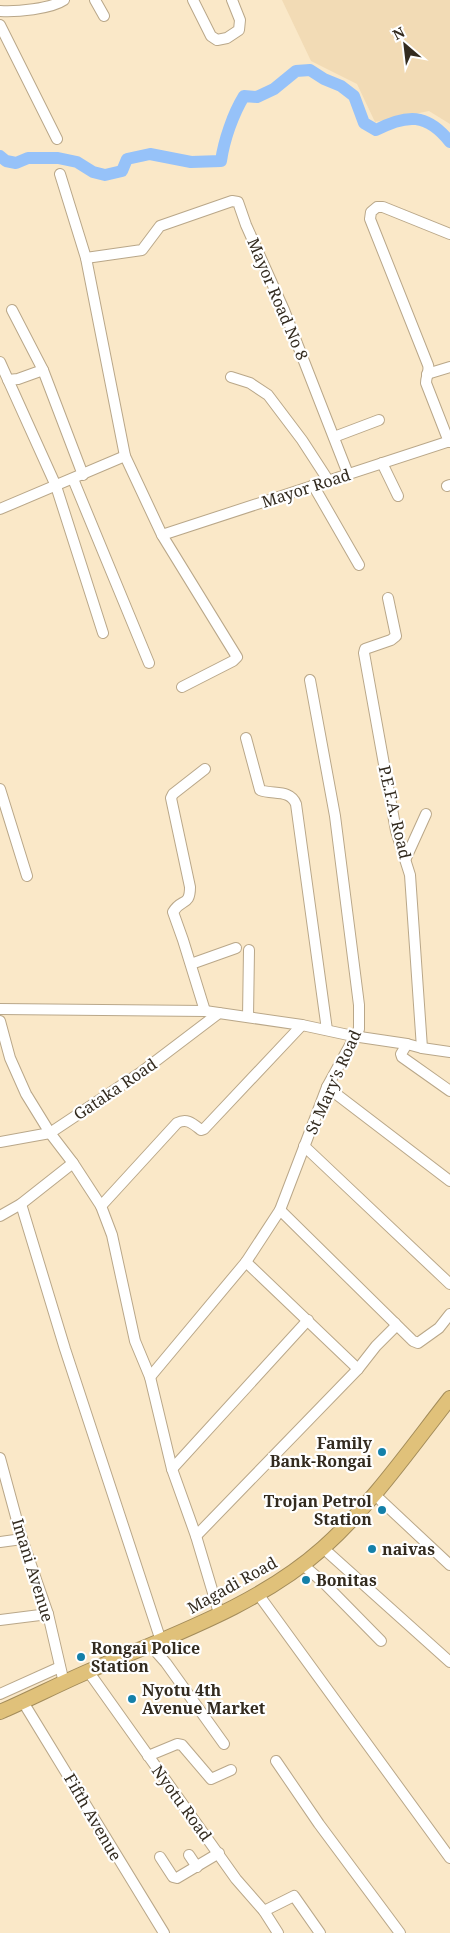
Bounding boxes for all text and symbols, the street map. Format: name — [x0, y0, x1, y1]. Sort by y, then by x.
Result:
north arrow — [380, 20, 430, 70]
text: N — [389, 22, 408, 44]
street label: Mayor Road No 8 — [242, 234, 314, 364]
street label: Mayor Road — [259, 463, 353, 513]
street label: P.E.F.A. Road — [374, 763, 416, 861]
street label: St Mary's Road — [300, 1026, 366, 1138]
street label: Gataka Road — [69, 1053, 161, 1125]
place label: Family Bank-Rongai — [270, 1432, 373, 1472]
marker: Family Bank-Rongai — [376, 1446, 388, 1458]
place label: Trojan Petrol Station — [264, 1490, 372, 1530]
marker: Trojan Petrol Station — [376, 1504, 388, 1516]
street label: Imani Avenue — [7, 1516, 59, 1624]
place label: naivas — [382, 1538, 435, 1560]
marker: naivas — [366, 1543, 378, 1555]
street label: Magadi Road — [183, 1551, 281, 1619]
place label: Bonitas — [316, 1569, 377, 1591]
marker: Bonitas — [300, 1574, 312, 1586]
place label: Rongai Police Station — [91, 1637, 200, 1677]
marker: Rongai Police Station — [75, 1651, 87, 1663]
place label: Nyotu 4th Avenue Market — [142, 1679, 266, 1719]
marker: Nyotu 4th Avenue Market — [126, 1693, 138, 1705]
street label: Nyotu Road — [147, 1761, 217, 1846]
street label: Fifth Avenue — [59, 1769, 127, 1865]

